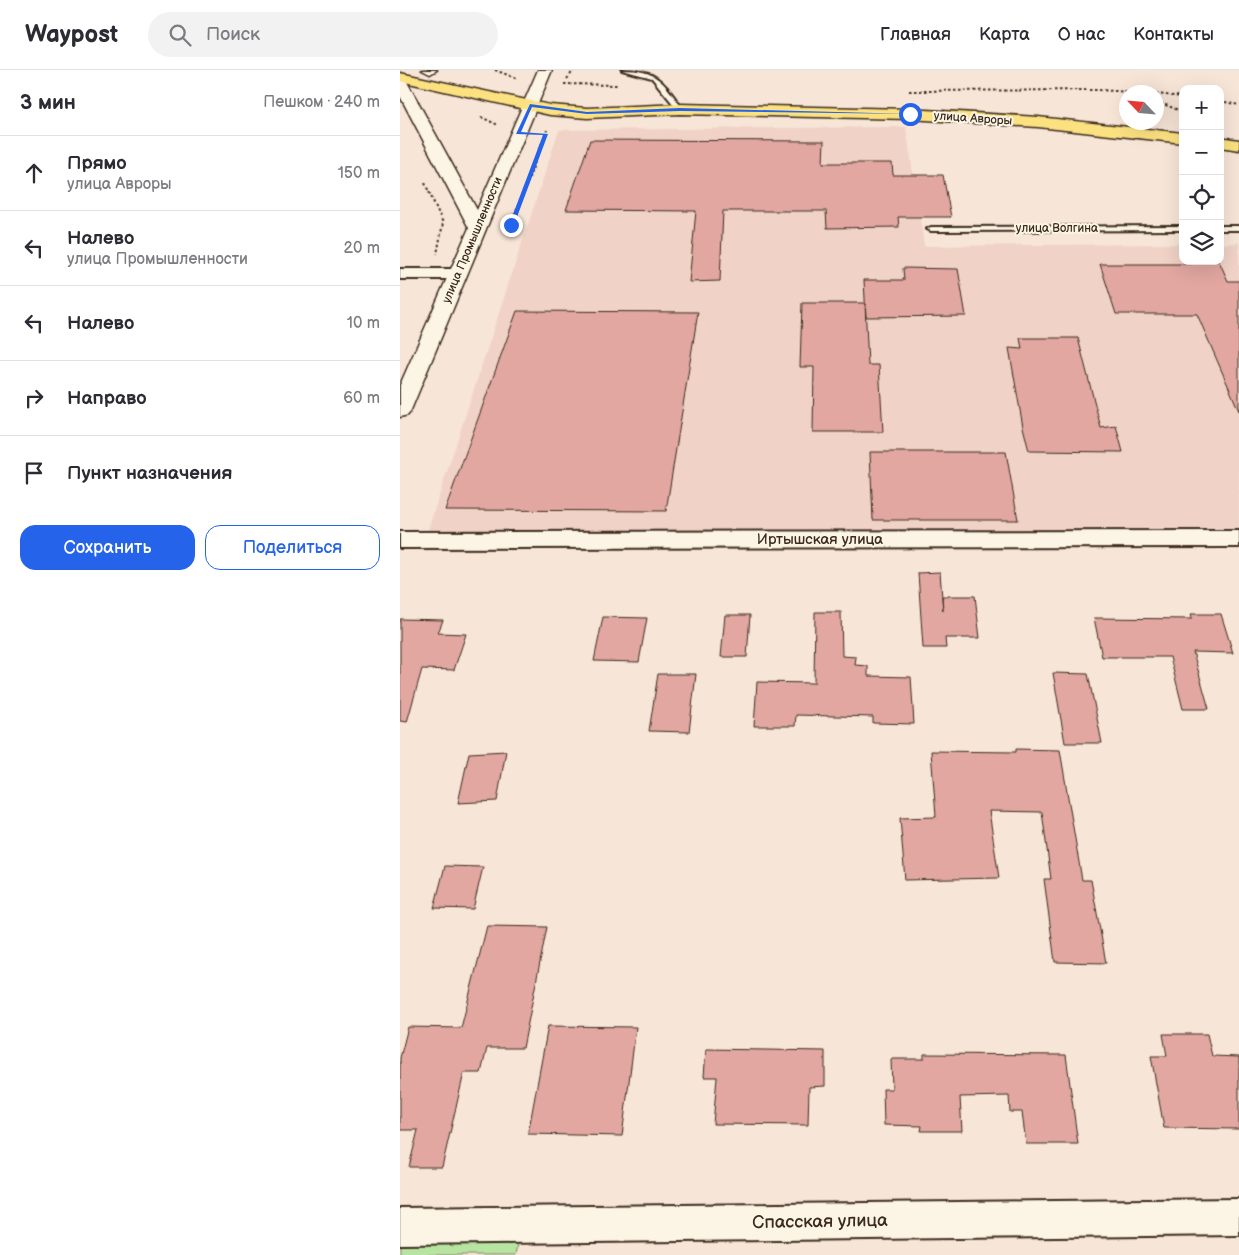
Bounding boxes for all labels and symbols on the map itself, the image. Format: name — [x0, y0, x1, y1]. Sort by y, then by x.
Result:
north arrow — [1119, 85, 1164, 130]
route start — [899, 103, 922, 126]
street label: улица Авроры — [933, 108, 1013, 129]
street label: улица Промышленности — [439, 175, 506, 306]
route end — [500, 214, 523, 237]
street label: улица Волгина — [1016, 221, 1098, 236]
street label: Иртышская улица — [757, 530, 883, 549]
street label: Спасская улица — [752, 1210, 888, 1233]

